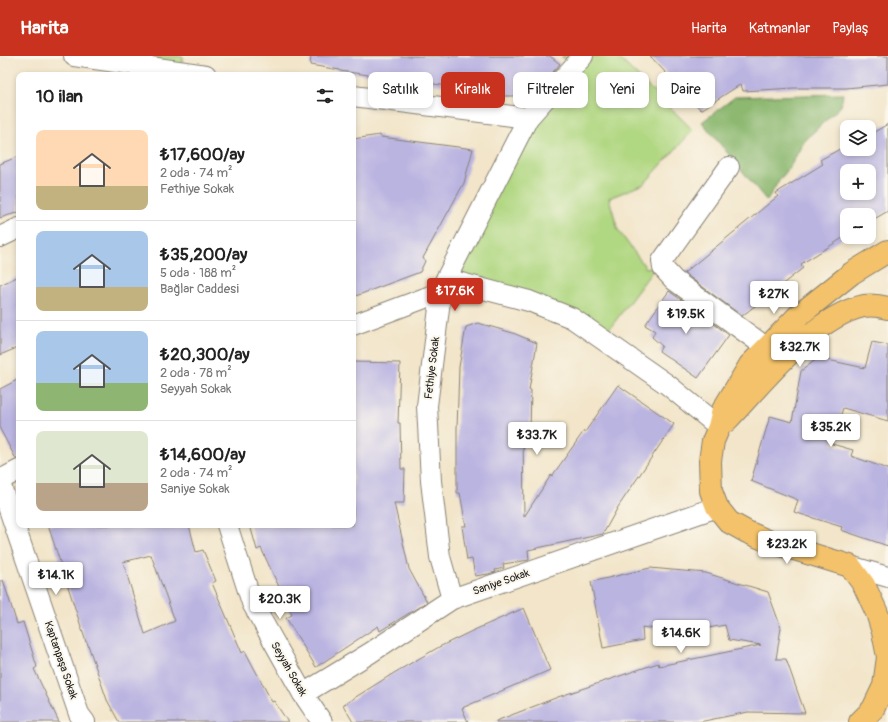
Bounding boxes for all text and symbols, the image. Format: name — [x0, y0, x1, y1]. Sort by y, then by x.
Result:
text: Harita — [20, 16, 69, 40]
text: Harita — [691, 20, 727, 37]
text: Katmanlar — [749, 20, 810, 37]
text: Paylaş — [832, 20, 868, 37]
chip: Satılık — [368, 72, 433, 108]
chip: Kiralık — [441, 72, 505, 108]
chip: Filtreler — [513, 72, 588, 108]
chip: Yeni — [596, 72, 649, 108]
chip: Daire — [657, 72, 715, 108]
icon: filters — [314, 85, 336, 107]
text: 10 ilan — [36, 86, 83, 107]
map controls — [840, 120, 876, 244]
button: layers — [840, 120, 876, 156]
text: ₺17,600/ay — [160, 144, 245, 165]
icon: home — [68, 146, 116, 194]
button: + — [840, 164, 876, 200]
text: 2 oda · 74 m² — [160, 165, 233, 181]
text: Fethiye Sokak — [160, 181, 234, 197]
button: − — [840, 208, 876, 244]
text: ₺35,200/ay — [160, 244, 247, 265]
icon: home — [68, 247, 116, 295]
text: 5 oda · 188 m² — [160, 265, 236, 281]
pin: ₺17.6K — [422, 278, 488, 312]
text: Bağlar Caddesi — [160, 281, 239, 297]
pin: ₺27K — [750, 281, 798, 315]
text: ₺17.6K — [436, 283, 474, 299]
text: ₺27K — [759, 286, 789, 302]
pin: ₺19.5K — [653, 301, 719, 335]
text: ₺19.5K — [667, 306, 705, 322]
pin: ₺32.7K — [767, 334, 833, 368]
street label: Fethiye Sokak — [422, 336, 442, 400]
text: ₺32.7K — [780, 339, 820, 355]
text: ₺20,300/ay — [160, 344, 250, 365]
icon: home — [68, 347, 116, 395]
text: 2 oda · 78 m² — [160, 365, 232, 381]
text: Seyyah Sokak — [160, 381, 232, 397]
pin: ₺35.2K — [798, 414, 864, 448]
text: ₺35.2K — [811, 419, 851, 435]
pin: ₺33.7K — [504, 422, 570, 456]
text: ₺33.7K — [517, 427, 557, 443]
text: ₺14,600/ay — [160, 444, 245, 465]
icon: home — [68, 447, 116, 495]
text: 2 oda · 74 m² — [160, 465, 233, 481]
text: Saniye Sokak — [160, 481, 230, 497]
pin: ₺23.2K — [754, 531, 820, 565]
text: ₺23.2K — [767, 536, 807, 552]
pin: ₺14.1K — [23, 562, 89, 596]
street label: Saniye Sokak — [471, 566, 531, 598]
text: ₺14.1K — [38, 567, 74, 583]
pin: ₺20.3K — [247, 586, 313, 620]
text: ₺20.3K — [259, 591, 301, 607]
street label: Kaptanpaşa Sokak — [42, 619, 81, 701]
pin: ₺14.6K — [648, 620, 714, 654]
text: ₺14.6K — [662, 625, 700, 641]
street label: Seyyah Sokak — [268, 640, 310, 699]

